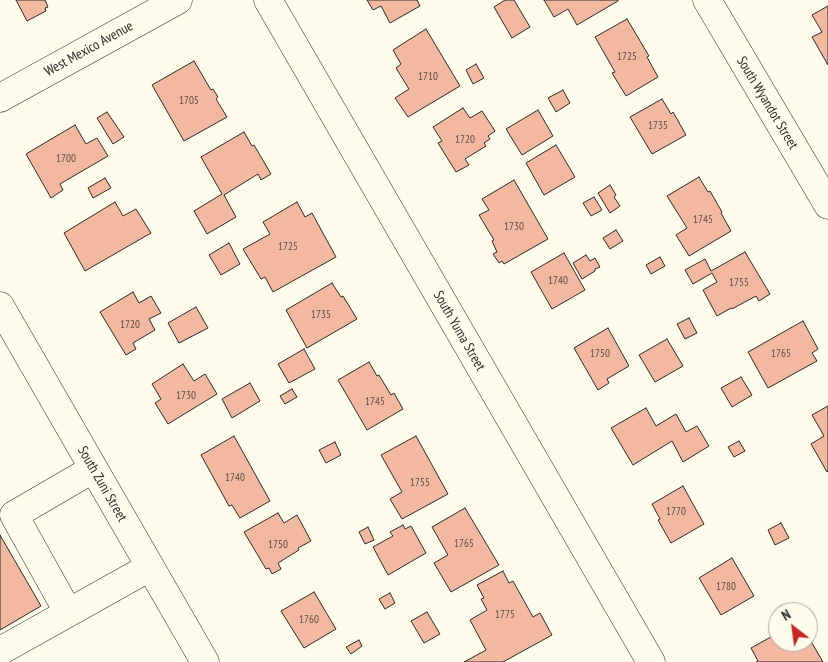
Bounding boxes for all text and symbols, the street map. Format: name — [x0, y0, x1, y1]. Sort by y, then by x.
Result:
street label: West Mexico Avenue — [42, 18, 136, 80]
house number: 1725 — [617, 50, 637, 64]
street label: South Wyandot Street — [733, 54, 801, 152]
house number: 1710 — [418, 70, 438, 84]
house number: 1705 — [179, 94, 199, 108]
house number: 1735 — [648, 119, 668, 133]
house number: 1720 — [455, 133, 475, 147]
house number: 1700 — [56, 152, 76, 166]
house number: 1745 — [693, 213, 713, 227]
house number: 1730 — [504, 220, 524, 234]
house number: 1725 — [278, 240, 298, 254]
house number: 1740 — [548, 274, 568, 288]
house number: 1755 — [729, 276, 749, 290]
street label: South Yuma Street — [429, 288, 489, 374]
house number: 1735 — [311, 308, 331, 322]
house number: 1720 — [120, 318, 140, 332]
house number: 1750 — [590, 347, 610, 361]
house number: 1765 — [771, 347, 791, 361]
house number: 1730 — [176, 389, 196, 403]
house number: 1745 — [365, 395, 385, 409]
street label: South Zuni Street — [74, 443, 130, 525]
house number: 1740 — [225, 471, 245, 485]
house number: 1755 — [410, 476, 430, 490]
house number: 1770 — [666, 505, 686, 519]
house number: 1765 — [454, 537, 474, 551]
house number: 1750 — [268, 538, 288, 552]
house number: 1780 — [716, 580, 736, 594]
north arrow — [768, 602, 818, 652]
text: N — [778, 605, 794, 625]
house number: 1775 — [495, 608, 515, 622]
house number: 1760 — [299, 613, 319, 627]

